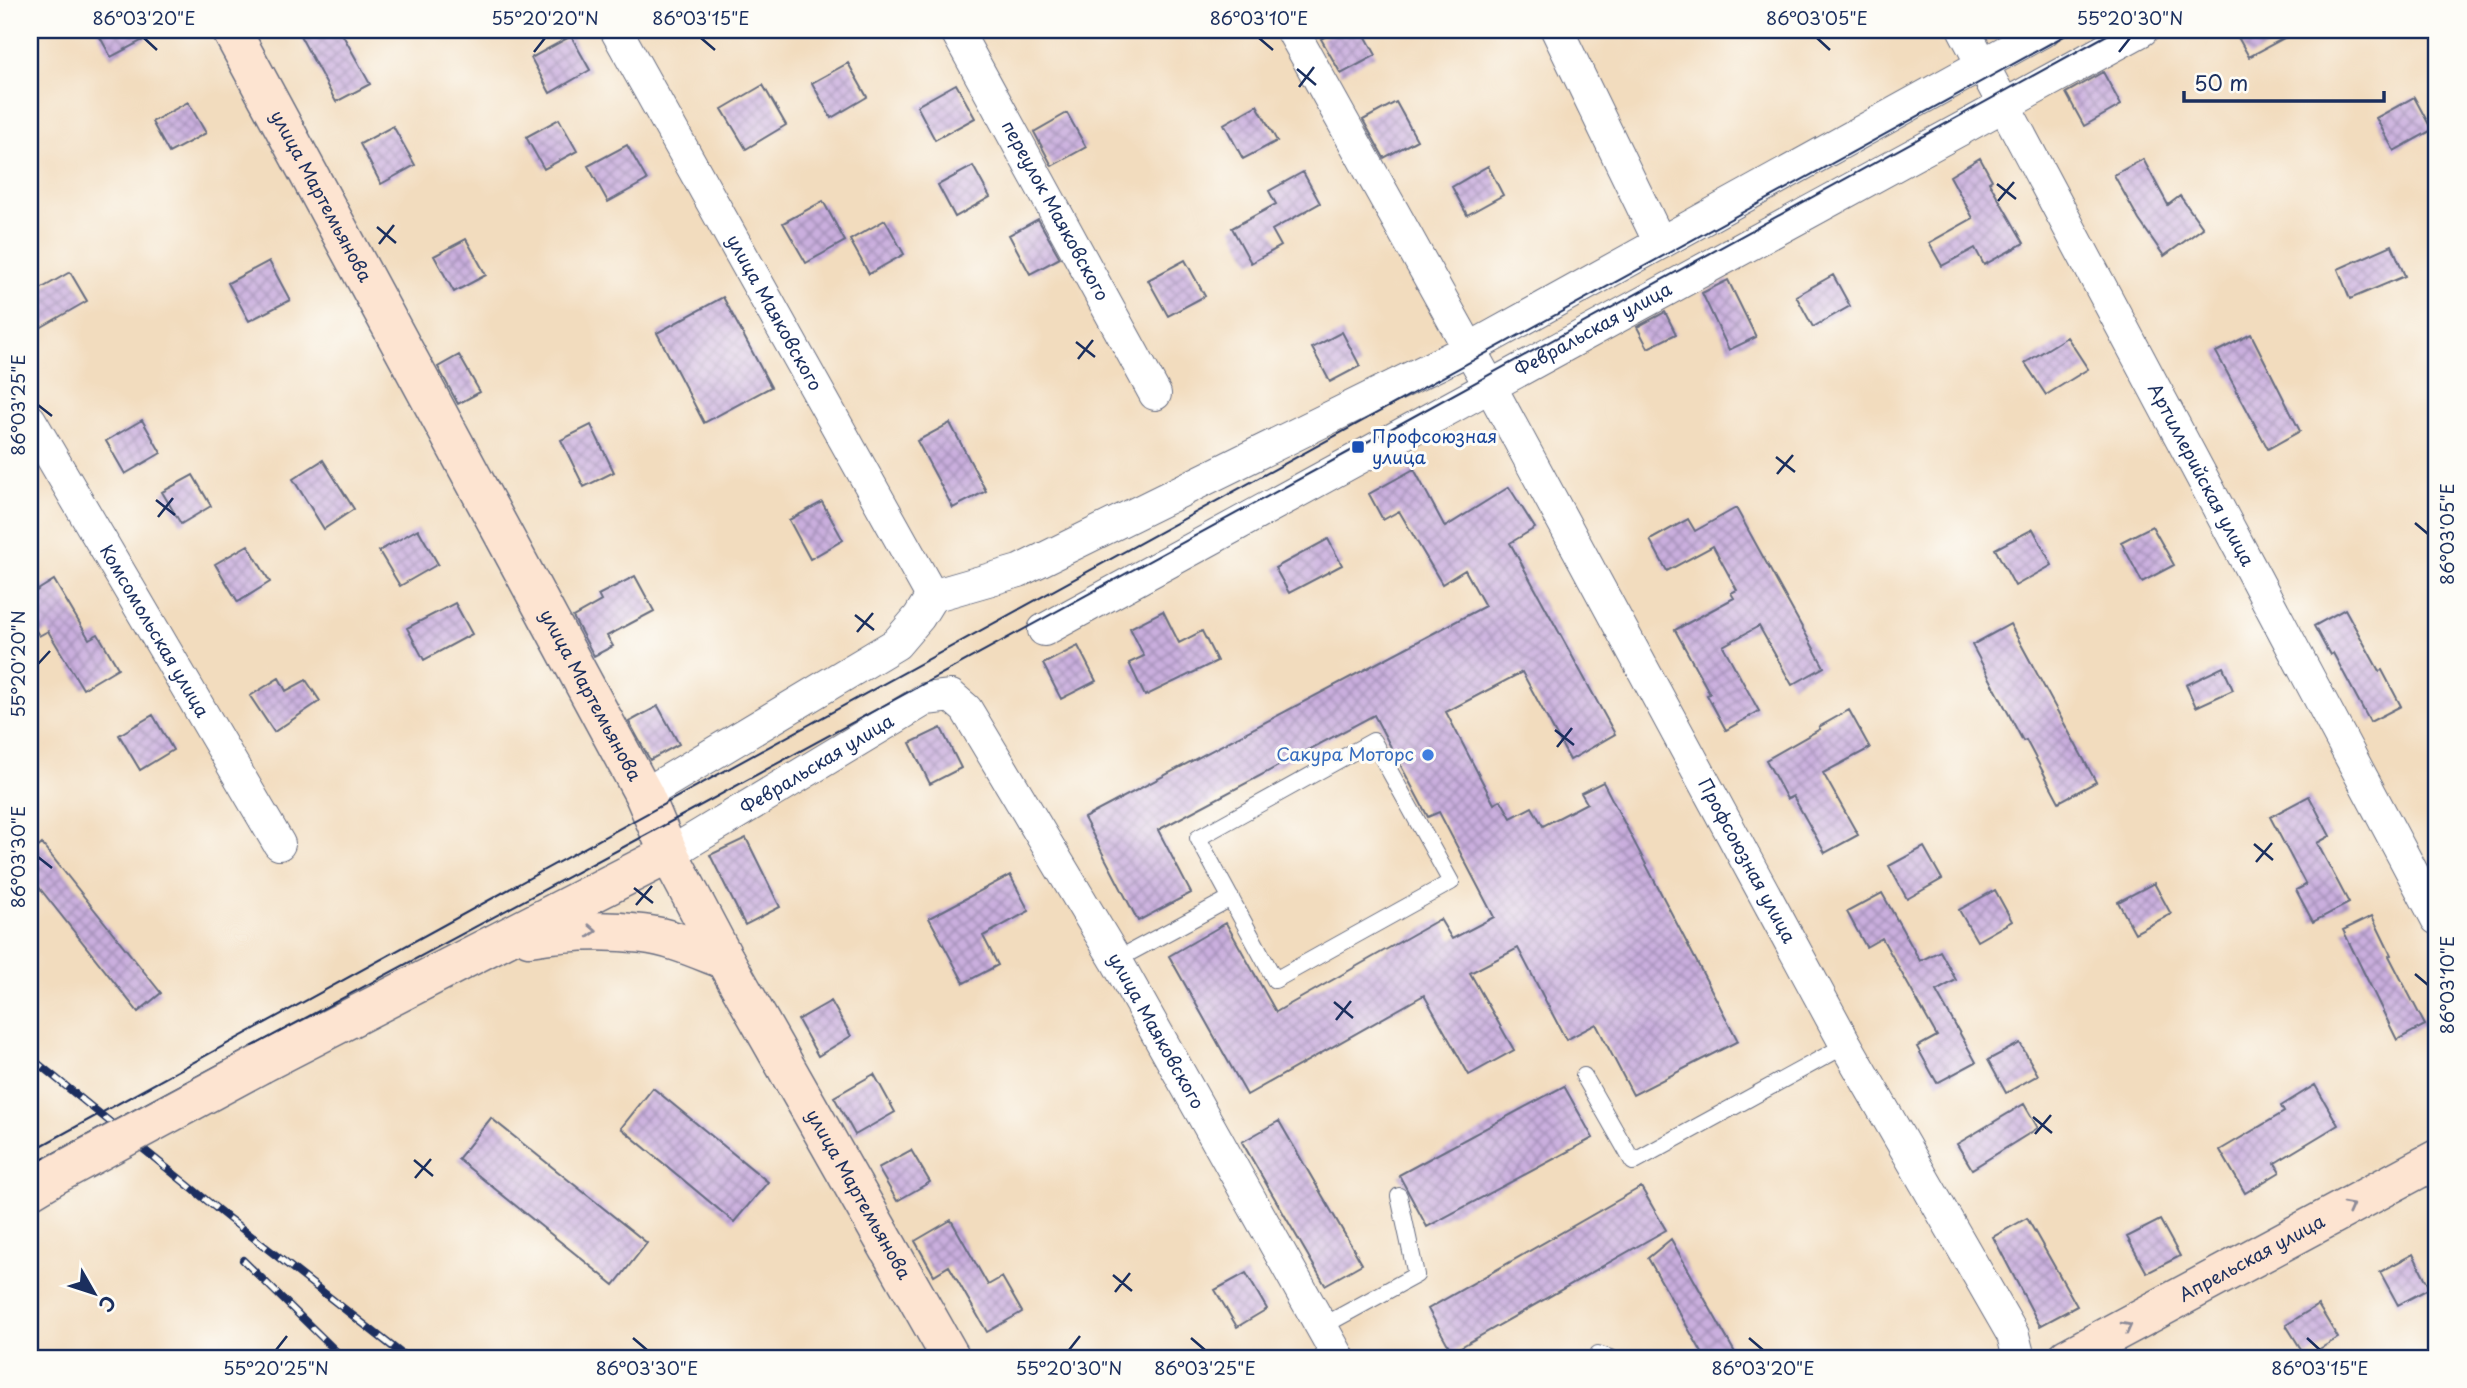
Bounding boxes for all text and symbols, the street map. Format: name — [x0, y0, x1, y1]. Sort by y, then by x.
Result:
text: 86°03'20"E — [92, 4, 196, 31]
text: 55°20'20"N — [491, 4, 599, 31]
text: 86°03'15"E — [652, 4, 750, 31]
text: 86°03'10"E — [1210, 4, 1308, 31]
text: 86°03'05"E — [1766, 4, 1868, 31]
text: 55°20'30"N — [2077, 4, 2183, 31]
scale bar — [2184, 60, 2383, 104]
text: 50 m — [2194, 66, 2248, 98]
street label: улица Мартемьянова — [265, 105, 380, 287]
street label: переулок Маяковского — [996, 115, 1116, 305]
street label: улица Маяковского — [721, 229, 830, 395]
street label: Февральская улица — [1509, 274, 1677, 382]
text: 86°03'25"E — [4, 354, 31, 456]
street label: Артиллерийская улица — [2142, 378, 2262, 571]
place label: Профсоюзная улица — [1372, 422, 1497, 470]
marker: Профсоюзная улица — [1350, 439, 1366, 455]
text: 86°03'05"E — [2433, 483, 2460, 585]
street label: Комсомольская улица — [94, 539, 217, 723]
street label: улица Мартемьянова — [534, 604, 649, 786]
text: 55°20'20"N — [4, 610, 31, 718]
street label: Февральская улица — [734, 706, 899, 820]
place label: Сакура Моторс — [1276, 740, 1414, 767]
marker: Сакура Моторс — [1420, 747, 1436, 763]
street label: Профсоюзная улица — [1692, 773, 1804, 948]
text: 86°03'30"E — [4, 806, 31, 908]
one-way arrow — [587, 923, 598, 938]
text: 86°03'10"E — [2433, 936, 2460, 1034]
street label: улица Маяковского — [1102, 947, 1212, 1113]
street label: улица Мартемьянова — [800, 1104, 919, 1285]
one-way arrow — [2342, 1202, 2354, 1215]
street label: Апрельская улица — [2173, 1207, 2330, 1308]
north arrow — [60, 1258, 130, 1328]
text: С — [93, 1290, 123, 1319]
one-way arrow — [2120, 1321, 2132, 1335]
text: 55°20'25"N — [223, 1354, 329, 1381]
text: 86°03'30"E — [596, 1354, 698, 1381]
text: 55°20'30"N — [1016, 1354, 1122, 1381]
text: 86°03'25"E — [1154, 1354, 1256, 1381]
text: 86°03'20"E — [1711, 1354, 1815, 1381]
text: 86°03'15"E — [2271, 1354, 2369, 1381]

